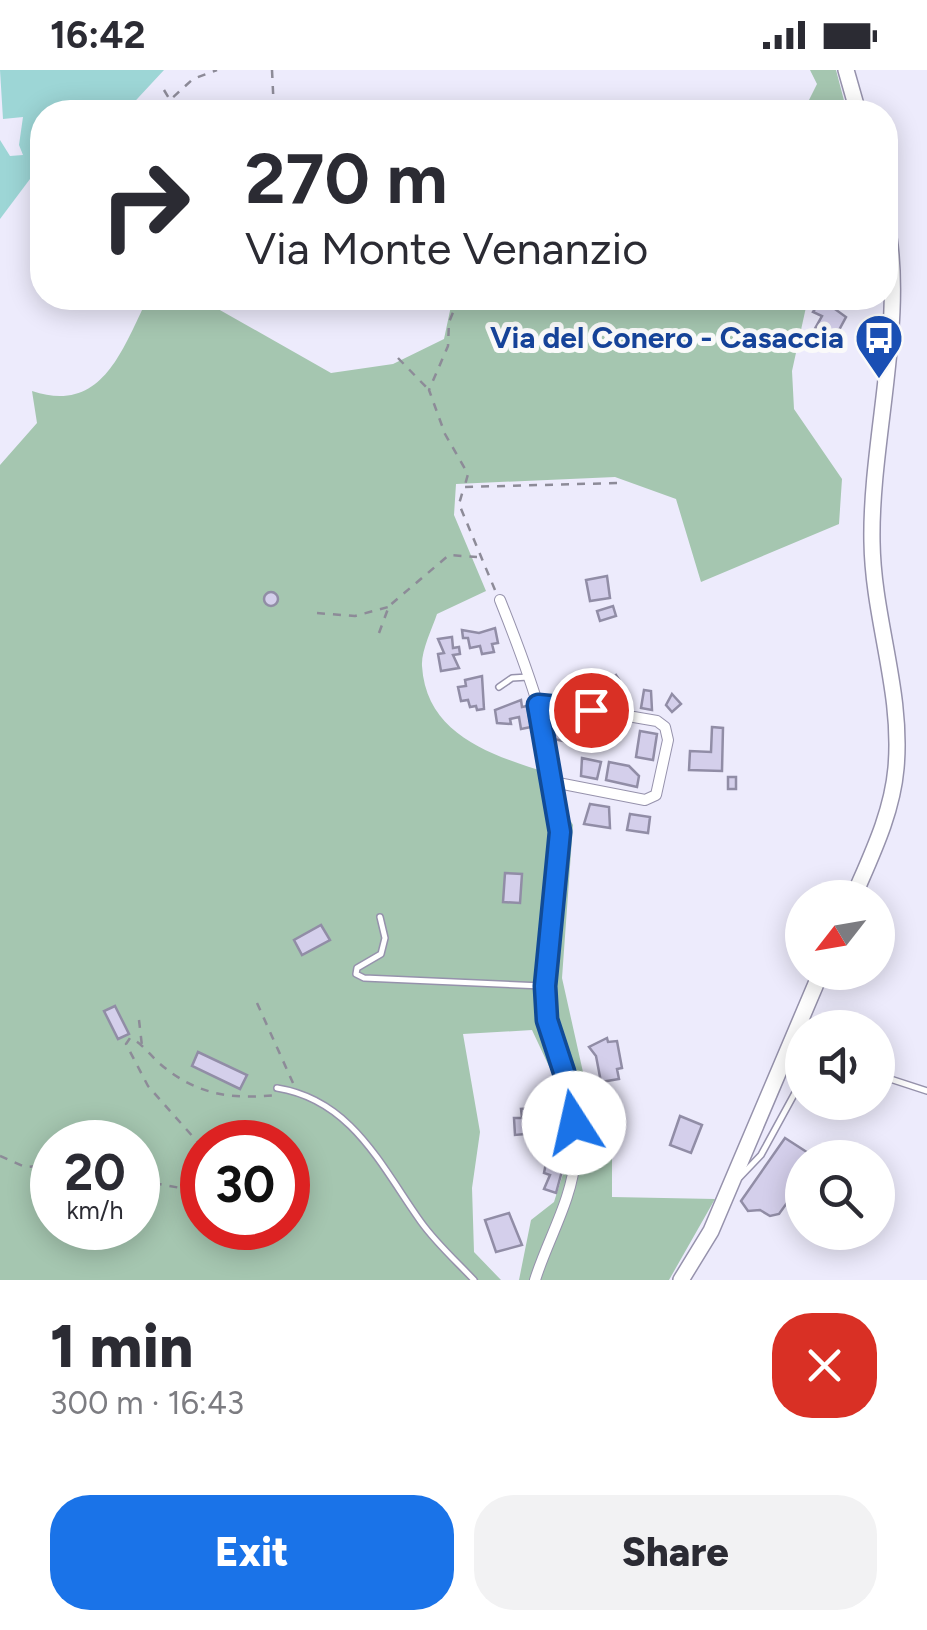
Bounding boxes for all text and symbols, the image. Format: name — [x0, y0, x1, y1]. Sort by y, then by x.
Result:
text: 16:42 — [50, 12, 146, 58]
text: 270 m — [245, 136, 448, 221]
icon: right — [80, 140, 210, 270]
text: Via Monte Venanzio — [245, 221, 648, 275]
bus stop icon: Via del Conero - Casaccia — [853, 312, 905, 380]
place label: Via del Conero - Casaccia — [490, 319, 844, 356]
pin — [549, 668, 634, 753]
icon: arrive — [564, 683, 619, 738]
north arrow — [785, 880, 895, 990]
map controls — [785, 880, 895, 1250]
button: sound — [785, 1010, 895, 1120]
position arrow — [522, 1071, 626, 1175]
speed limit sign: 30 — [180, 1120, 310, 1250]
button: search — [785, 1140, 895, 1250]
text: 20 — [64, 1142, 126, 1203]
text: km/h — [66, 1195, 124, 1225]
text: 1 min — [50, 1310, 193, 1382]
button: close — [772, 1313, 877, 1418]
text: 300 m · 16:43 — [50, 1384, 244, 1422]
button: Exit — [50, 1495, 454, 1610]
button: Share — [474, 1495, 877, 1610]

